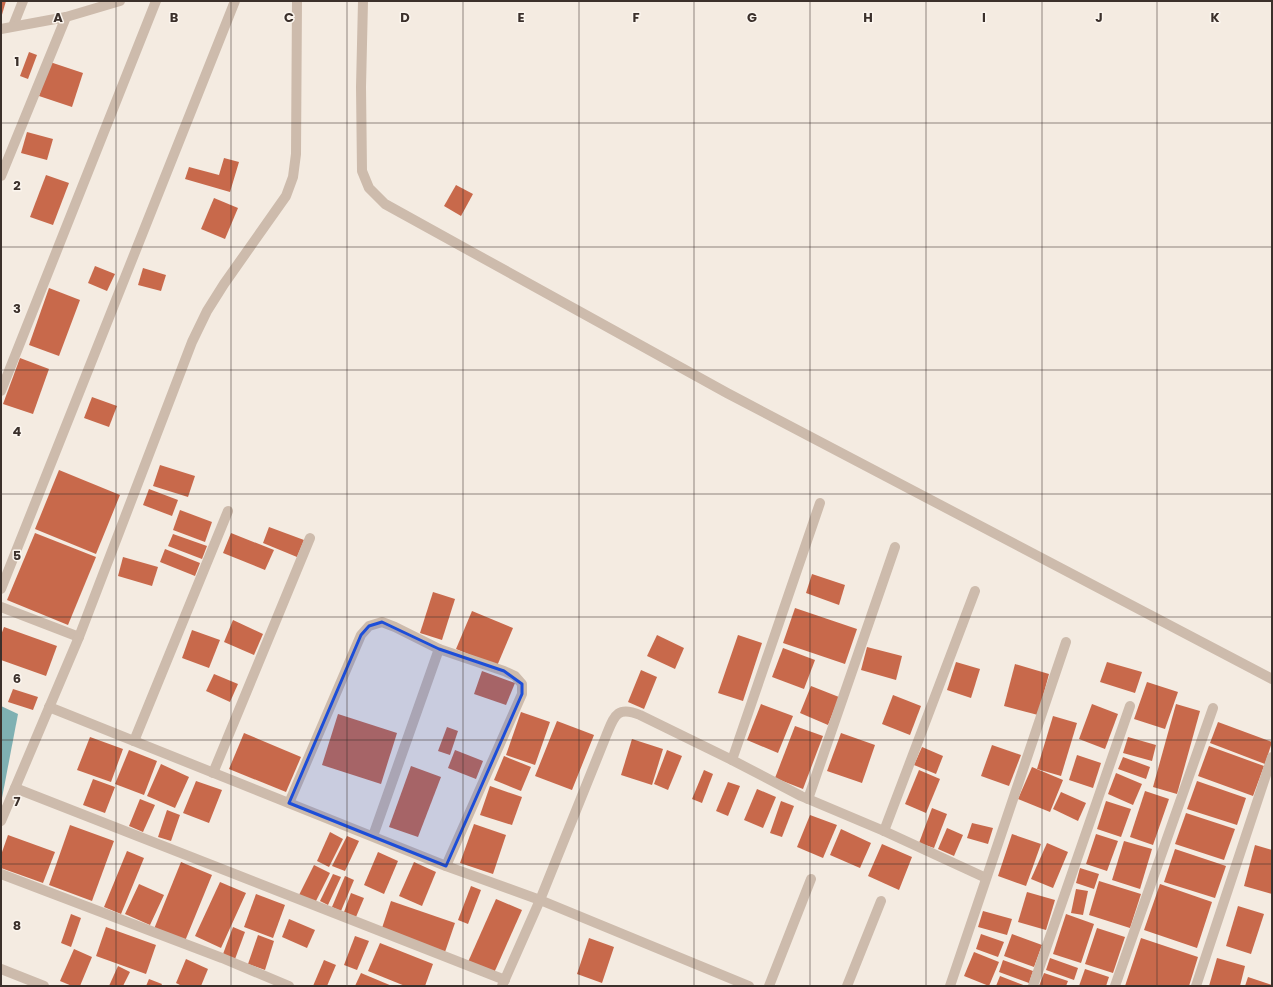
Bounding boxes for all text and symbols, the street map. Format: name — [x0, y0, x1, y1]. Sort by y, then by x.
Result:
text: A — [53, 8, 63, 27]
text: B — [170, 8, 179, 27]
text: C — [284, 8, 294, 27]
text: D — [400, 8, 410, 27]
text: E — [517, 8, 525, 27]
text: F — [632, 8, 640, 27]
text: G — [747, 8, 757, 27]
text: H — [863, 8, 873, 27]
text: I — [982, 8, 986, 27]
text: J — [1095, 8, 1103, 27]
text: K — [1210, 8, 1220, 27]
text: 1 — [15, 52, 19, 71]
text: 2 — [13, 176, 21, 195]
text: 3 — [13, 299, 21, 318]
text: 4 — [13, 422, 22, 441]
text: 5 — [13, 546, 21, 565]
text: 6 — [13, 669, 21, 688]
text: 7 — [14, 792, 21, 811]
text: 8 — [13, 916, 21, 935]

